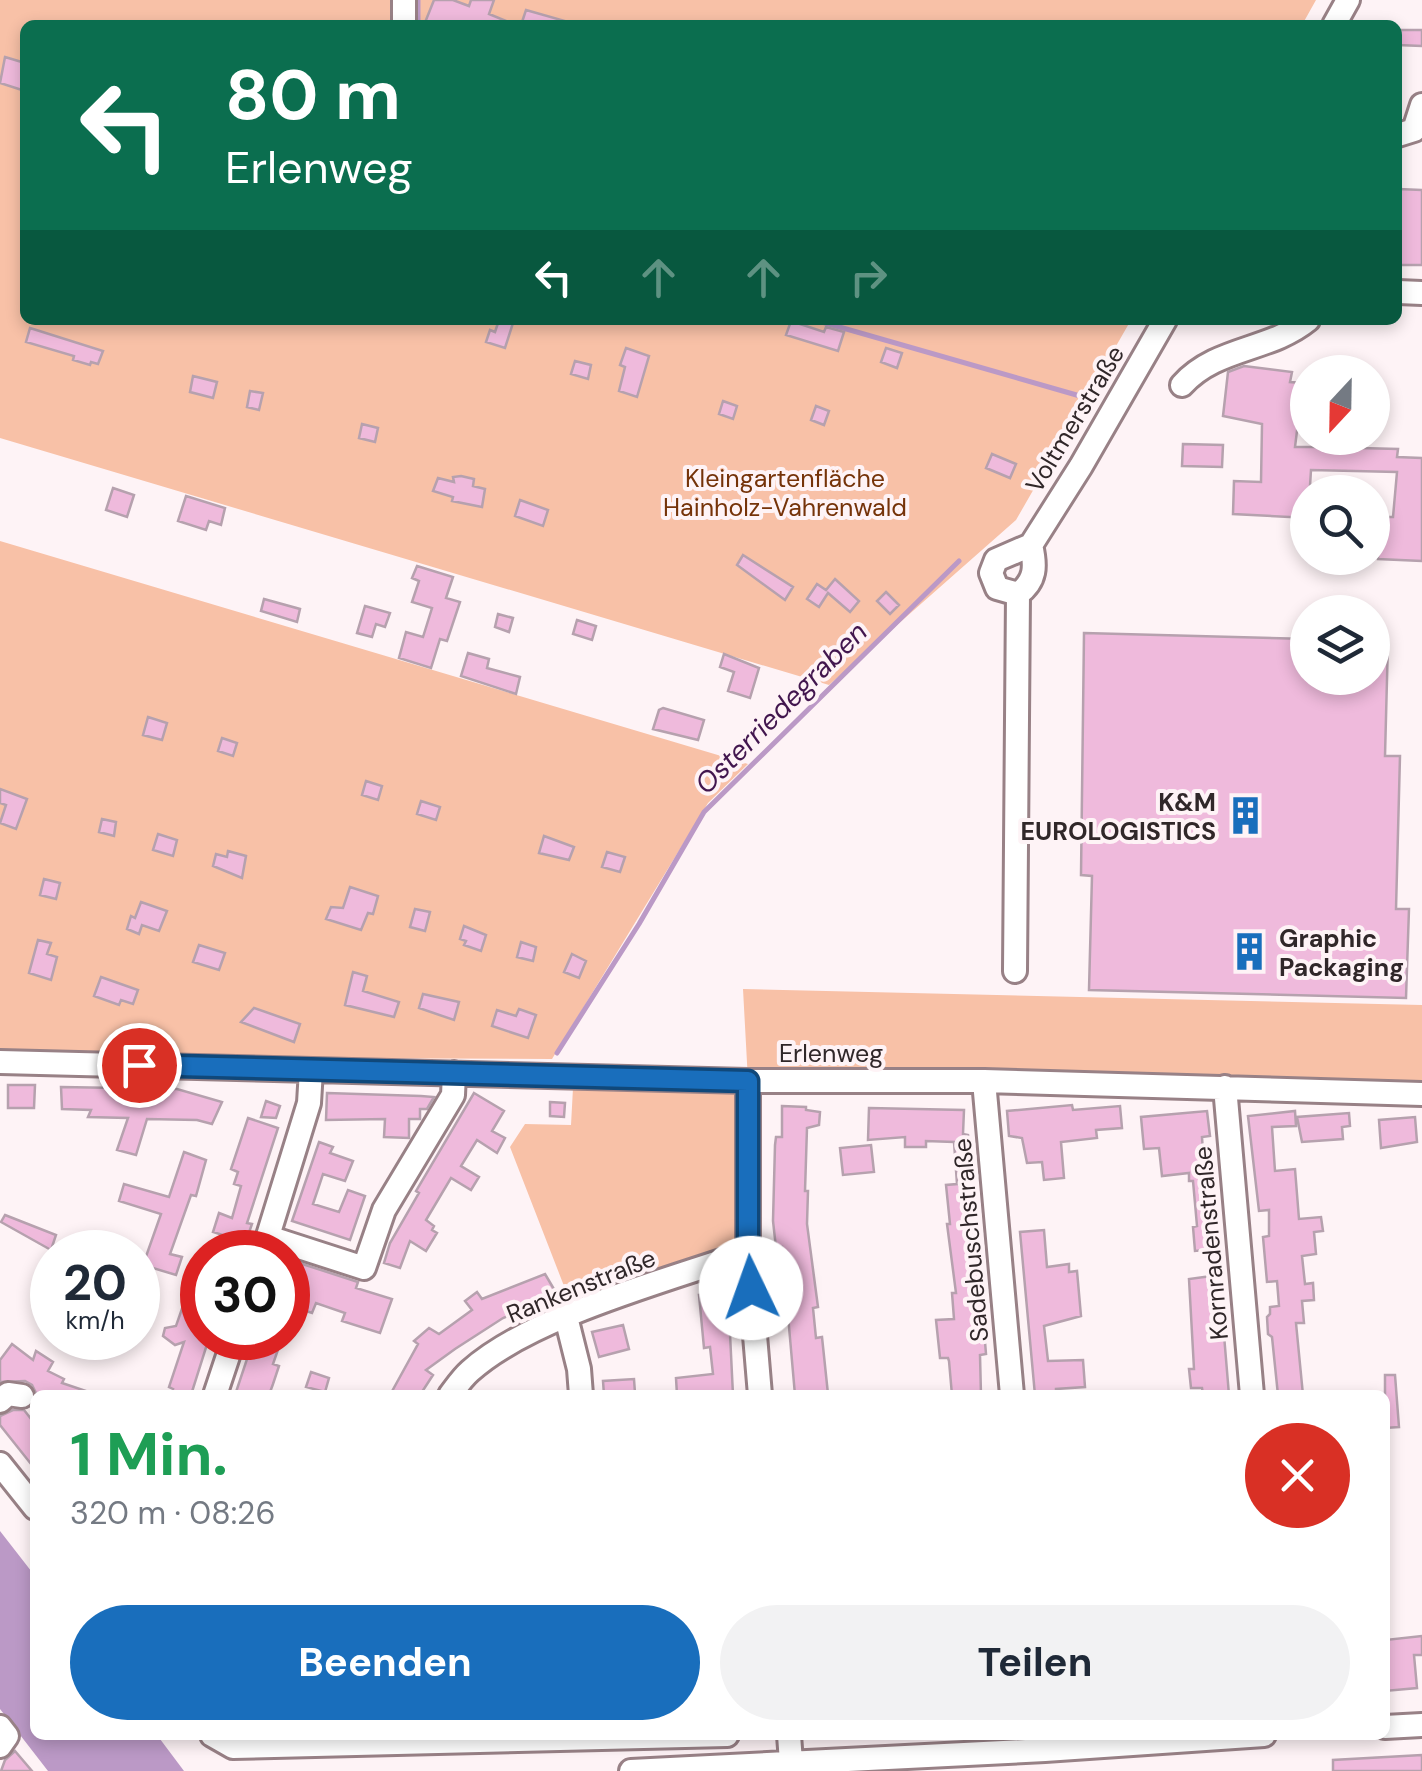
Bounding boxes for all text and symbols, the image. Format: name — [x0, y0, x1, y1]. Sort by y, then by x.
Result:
text: 80 m — [225, 50, 401, 141]
icon: left — [60, 60, 190, 190]
text: Erlenweg — [225, 138, 413, 197]
icon: left — [526, 250, 581, 305]
icon: ahead — [631, 250, 686, 305]
icon: ahead — [736, 250, 791, 305]
icon: right — [841, 250, 896, 305]
street label: Voltmerstraße — [1018, 339, 1132, 499]
north arrow — [1290, 355, 1390, 455]
map controls — [1290, 355, 1390, 695]
park label: Kleingartenfläche Hainholz-Vahrenwald — [663, 462, 907, 524]
button: search — [1290, 475, 1390, 575]
button: layers — [1290, 595, 1390, 695]
water label: Osterriedegraben — [687, 614, 875, 802]
place label: K&M EUROLOGISTICS — [1020, 786, 1216, 848]
building icon: K&M EUROLOGISTICS — [1225, 795, 1267, 837]
place label: Graphic Packaging — [1279, 922, 1404, 984]
building icon: Graphic Packaging — [1228, 931, 1270, 973]
pin — [97, 1023, 182, 1108]
street label: Erlenweg — [779, 1037, 883, 1070]
icon: arrive — [112, 1038, 167, 1093]
street label: Sadebuschstraße — [946, 1137, 996, 1343]
street label: Kornradenstraße — [1186, 1145, 1236, 1341]
speed limit sign: 30 — [180, 1230, 310, 1360]
position arrow — [699, 1236, 803, 1340]
street label: Rankenstraße — [502, 1241, 660, 1331]
text: 20 — [63, 1250, 127, 1316]
text: km/h — [65, 1304, 125, 1337]
text: 1 Min. — [70, 1415, 228, 1494]
button: close — [1245, 1423, 1350, 1528]
text: 320 m · 08:26 — [70, 1492, 276, 1534]
button: Beenden — [70, 1605, 700, 1720]
button: Teilen — [720, 1605, 1350, 1720]

